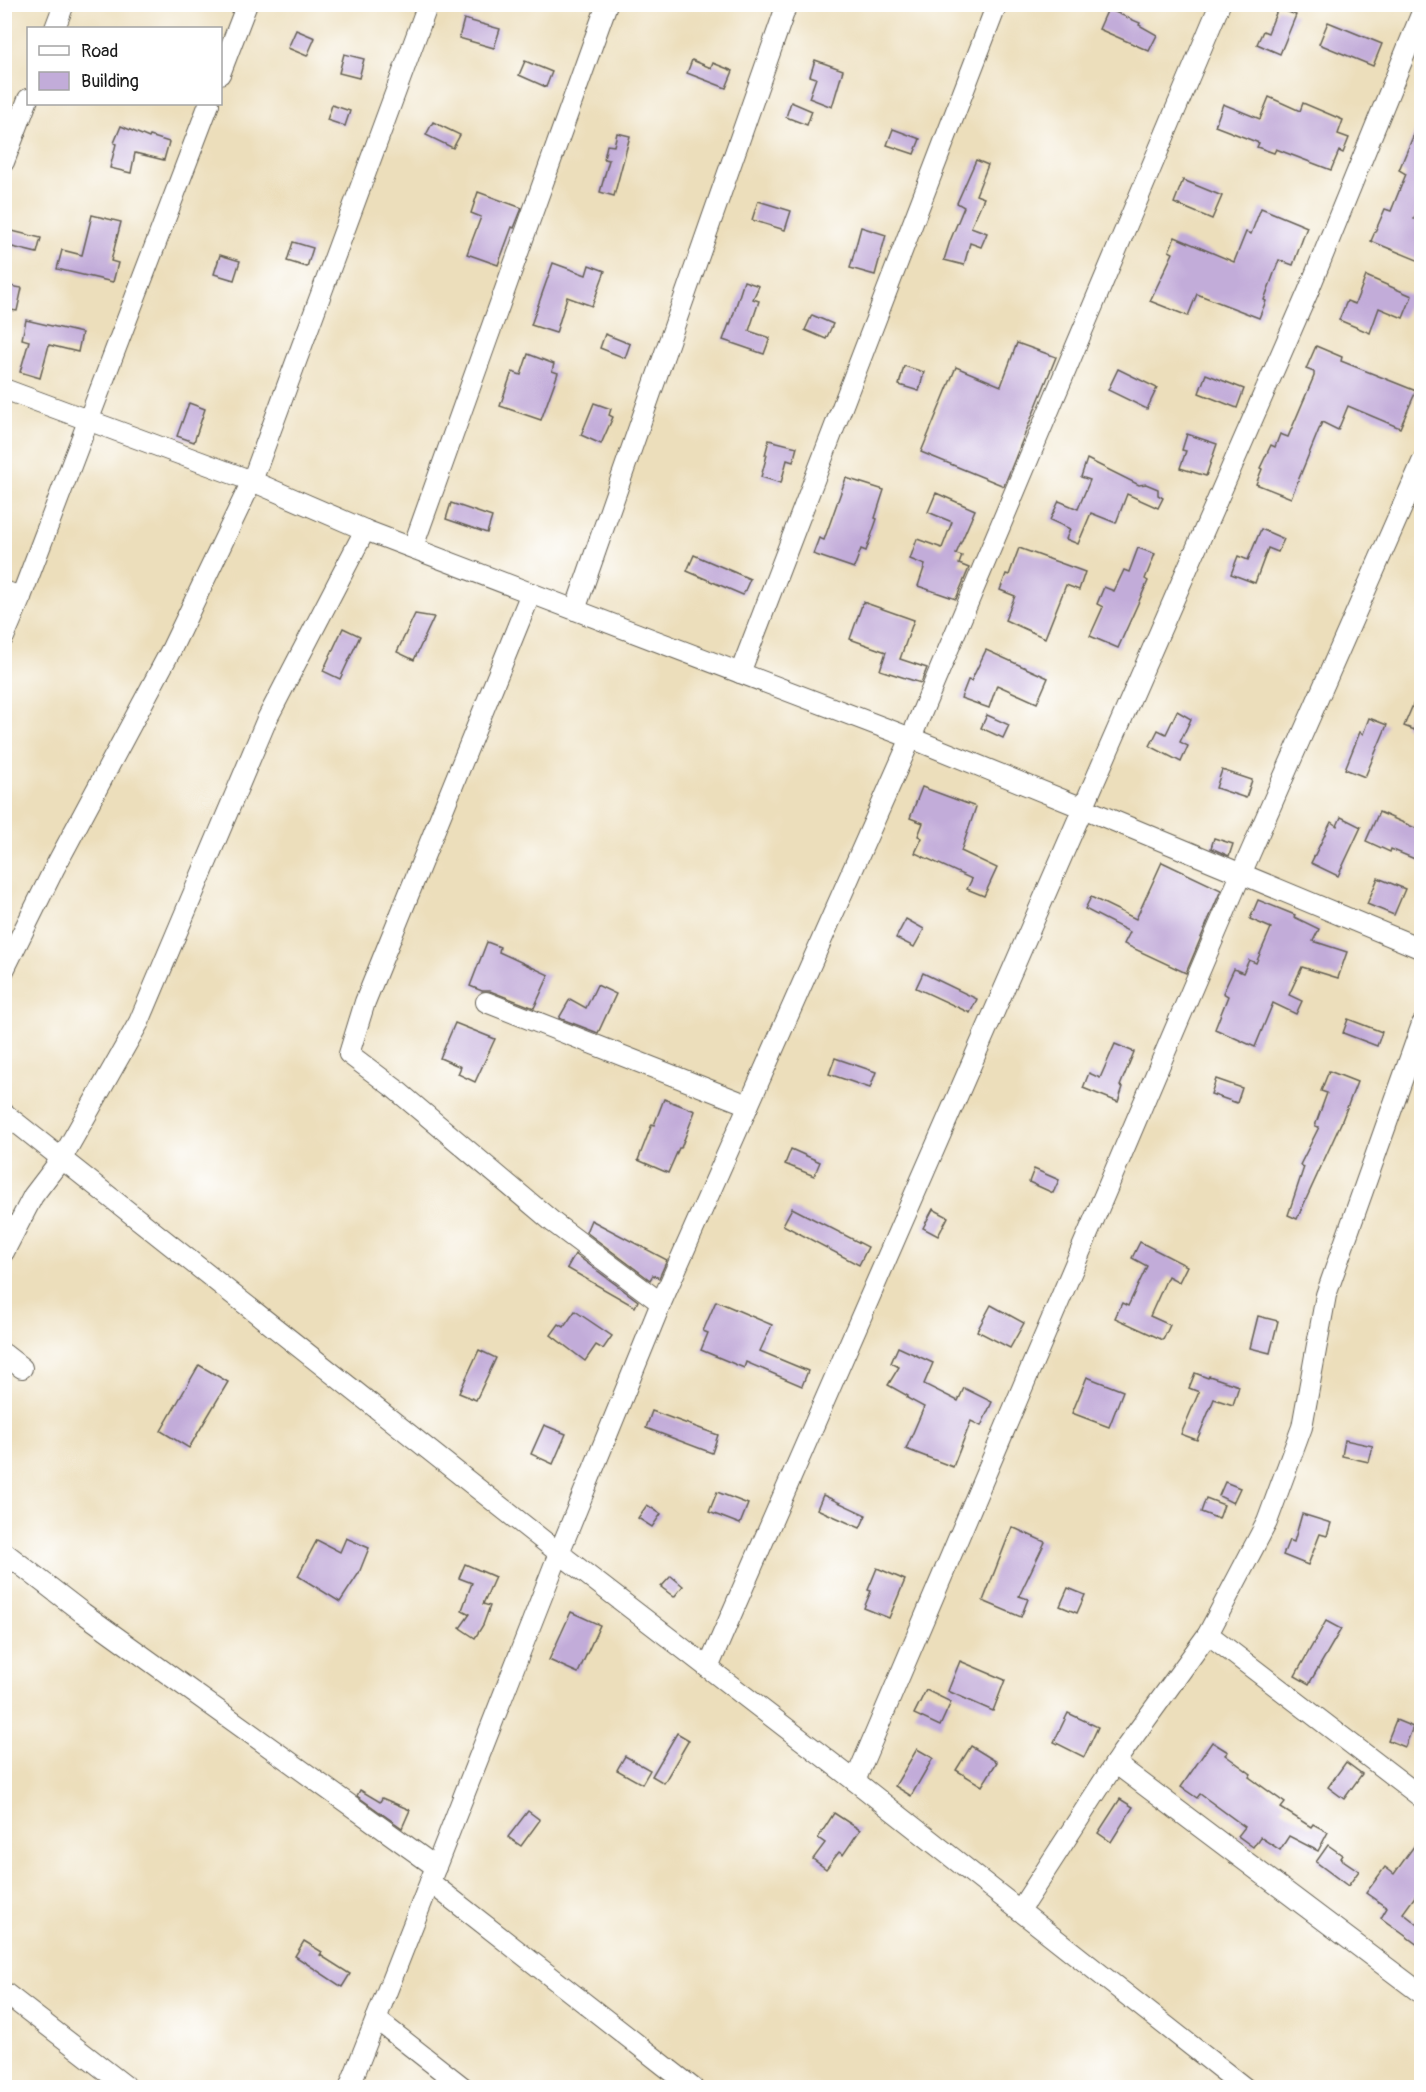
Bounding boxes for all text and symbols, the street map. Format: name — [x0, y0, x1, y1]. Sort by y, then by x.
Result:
legend — [27, 27, 222, 105]
text: Road — [81, 40, 118, 63]
text: Building — [81, 70, 139, 93]

